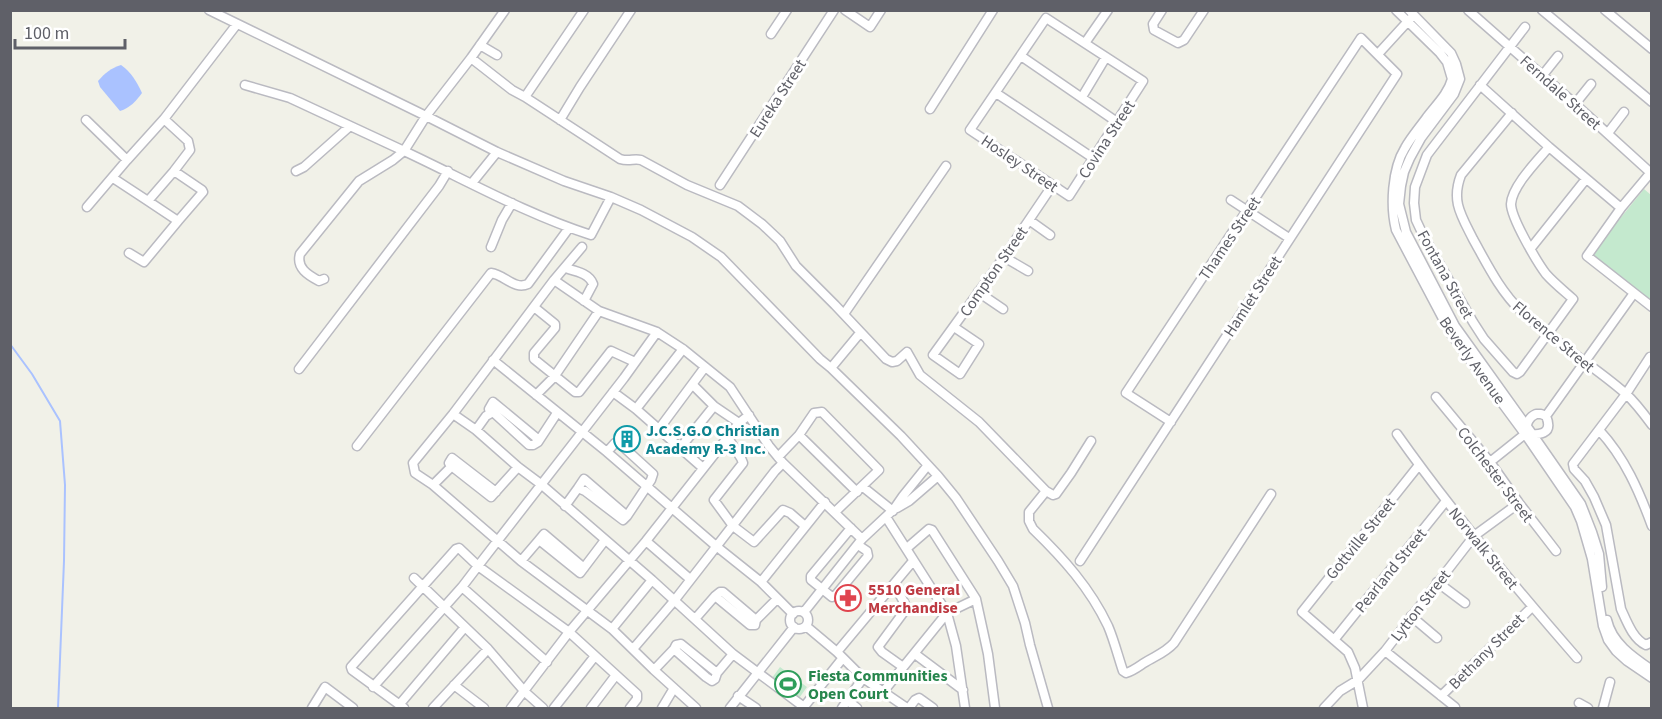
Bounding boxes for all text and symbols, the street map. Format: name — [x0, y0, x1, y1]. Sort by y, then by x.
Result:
scale bar — [15, 12, 124, 50]
text: 100 m — [24, 21, 69, 46]
street label: Ferndale Street — [1515, 50, 1606, 135]
street label: Eureka Street — [744, 54, 812, 142]
street label: Covina Street — [1073, 96, 1141, 183]
street label: Hosley Street — [977, 130, 1063, 198]
street label: Thames Street — [1194, 192, 1266, 285]
street label: Compton Street — [955, 222, 1033, 321]
street label: Fontana Street — [1412, 226, 1479, 323]
street label: Hamlet Street — [1218, 251, 1288, 341]
street label: Florence Street — [1508, 296, 1600, 378]
street label: Beverly Avenue — [1434, 312, 1511, 409]
place label: J.C.S.G.O Christian Academy R-3 Inc. — [645, 420, 780, 460]
street label: Colchester Street — [1452, 422, 1539, 527]
building icon: J.C.S.G.O Christian Academy R-3 Inc. — [612, 424, 642, 454]
street label: Gottville Street — [1321, 493, 1401, 584]
street label: Norwalk Street — [1443, 503, 1523, 595]
street label: Pearland Street — [1350, 523, 1432, 618]
street label: Lytton Street — [1386, 565, 1456, 646]
place label: 5510 General Merchandise — [868, 579, 960, 619]
pharmacy icon: 5510 General Merchandise — [833, 583, 863, 613]
street label: Bethany Street — [1444, 609, 1530, 694]
place label: Fiesta Communities Open Court — [808, 665, 947, 705]
sports icon: Fiesta Communities Open Court — [773, 669, 803, 699]

